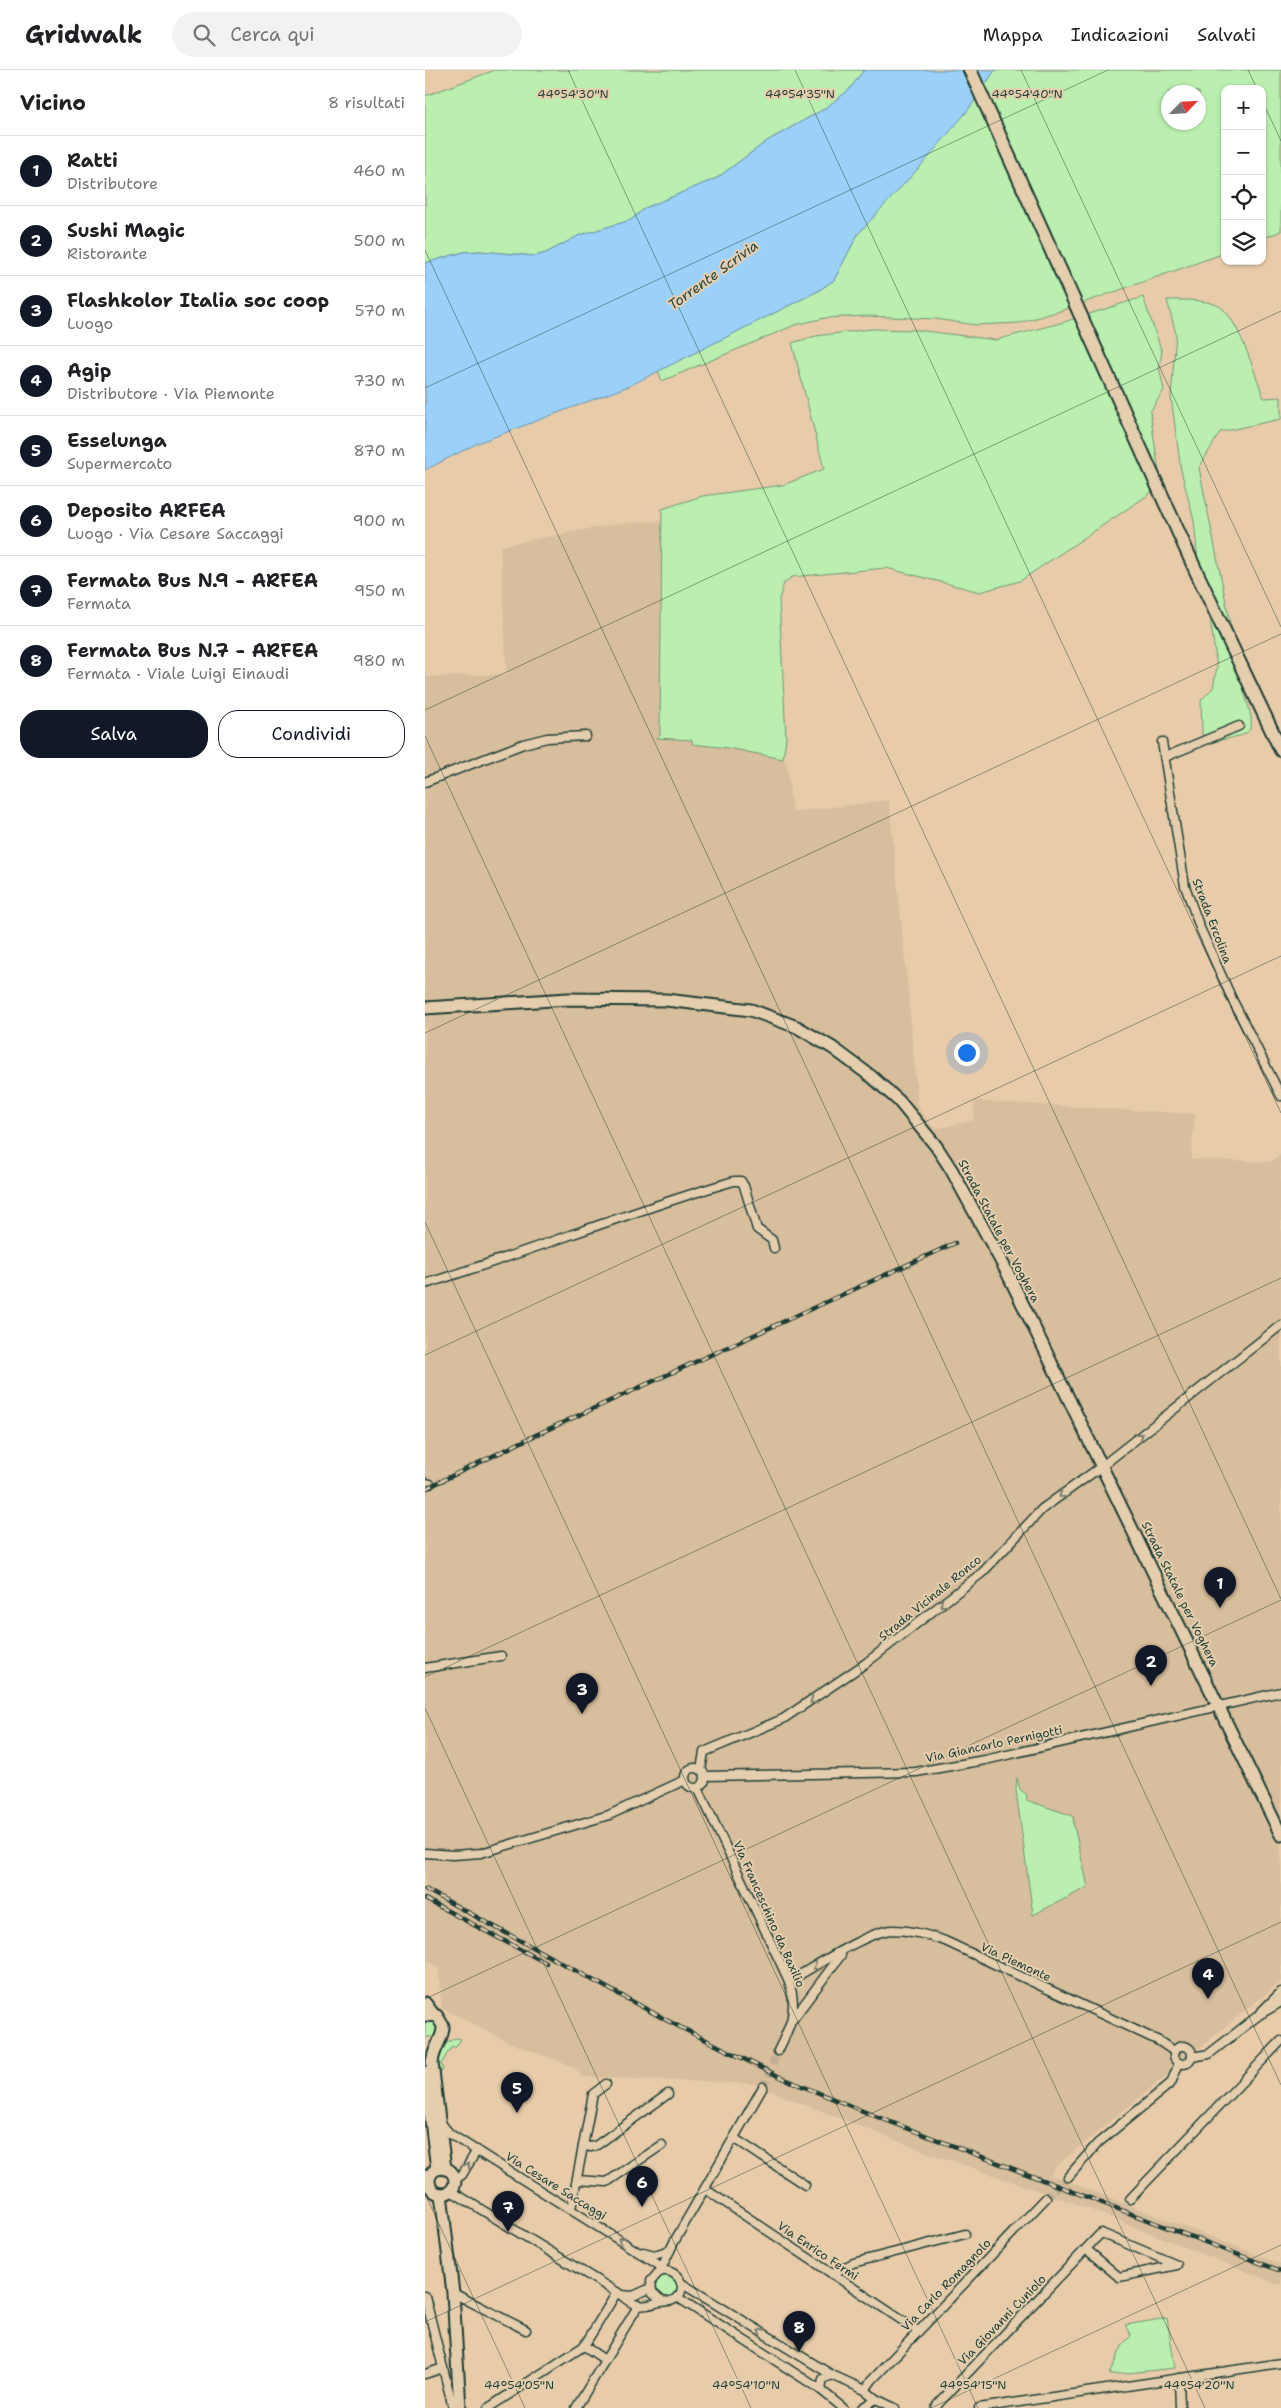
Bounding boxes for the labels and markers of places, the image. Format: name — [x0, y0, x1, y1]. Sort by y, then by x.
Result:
pin: 1 — [1204, 1567, 1236, 1608]
pin: 2 — [1135, 1645, 1167, 1686]
pin: 3 — [566, 1673, 598, 1714]
pin: 4 — [1192, 1958, 1224, 1999]
pin: 5 — [501, 2072, 533, 2113]
pin: 6 — [626, 2166, 658, 2207]
pin: 7 — [492, 2191, 524, 2232]
pin: 8 — [783, 2311, 815, 2352]

